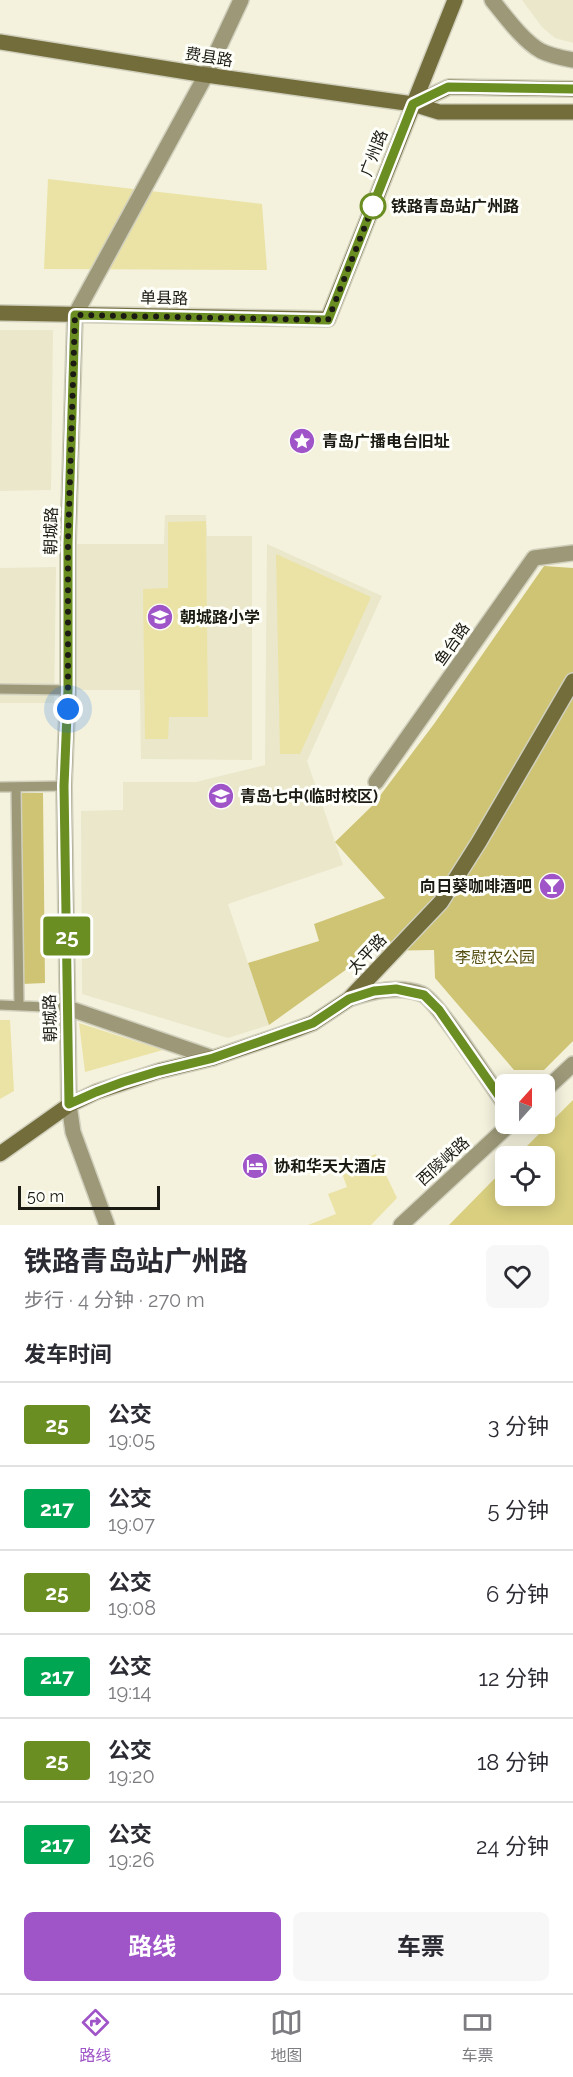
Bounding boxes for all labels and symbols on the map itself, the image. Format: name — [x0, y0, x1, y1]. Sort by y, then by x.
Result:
street label: 费县路 — [184, 44, 234, 70]
street label: 广州路 — [357, 127, 391, 179]
marker: 铁路青岛站广州路 — [360, 193, 386, 219]
place label: 铁路青岛站广州路 — [391, 197, 519, 216]
street label: 单县路 — [140, 288, 188, 308]
place icon: 青岛广播电台旧址 — [287, 426, 317, 456]
place label: 青岛广播电台旧址 — [322, 432, 450, 451]
street label: 朝城路 — [41, 507, 61, 555]
school or university icon: 朝城路小学 — [145, 602, 175, 632]
place label: 朝城路小学 — [180, 608, 260, 627]
street label: 鱼台路 — [430, 619, 474, 669]
your location — [53, 694, 83, 724]
school or university icon: 青岛七中(临时校区) — [206, 781, 236, 811]
place label: 青岛七中(临时校区) — [240, 787, 378, 806]
bar icon: 向日葵咖啡酒吧 — [537, 871, 567, 901]
place label: 向日葵咖啡酒吧 — [420, 877, 532, 896]
line badge: 25 — [40, 916, 94, 956]
street label: 太平路 — [344, 930, 390, 978]
park label: 李慰农公园 — [455, 948, 535, 967]
street label: 朝城路 — [40, 994, 60, 1042]
north arrow — [495, 1074, 555, 1134]
street label: 西陵峡路 — [413, 1133, 473, 1189]
hotel icon: 协和华天大酒店 — [240, 1151, 270, 1181]
place label: 协和华天大酒店 — [274, 1157, 386, 1176]
scale bar — [18, 1183, 160, 1210]

